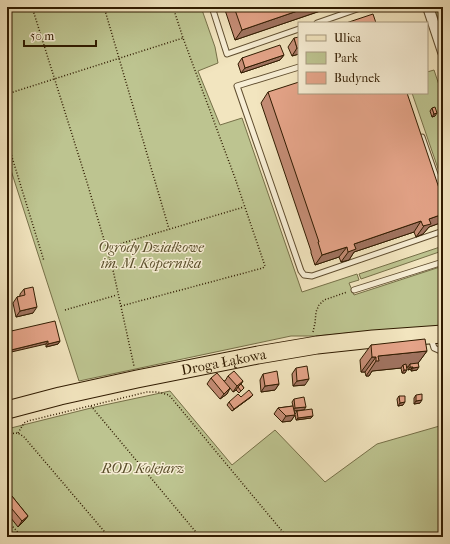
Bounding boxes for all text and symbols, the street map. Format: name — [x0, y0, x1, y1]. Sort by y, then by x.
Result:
scale bar — [24, 22, 96, 48]
legend — [298, 22, 428, 94]
text: 50 m — [30, 29, 54, 43]
text: Ulica — [334, 31, 361, 45]
text: Park — [334, 51, 359, 65]
text: Budynek — [334, 71, 381, 85]
park label: Ogrody Działkowe im. M. Kopernika — [98, 239, 204, 272]
street label: Droga Łąkowa — [180, 346, 268, 379]
park label: ROD Kolejarz — [100, 460, 185, 477]

